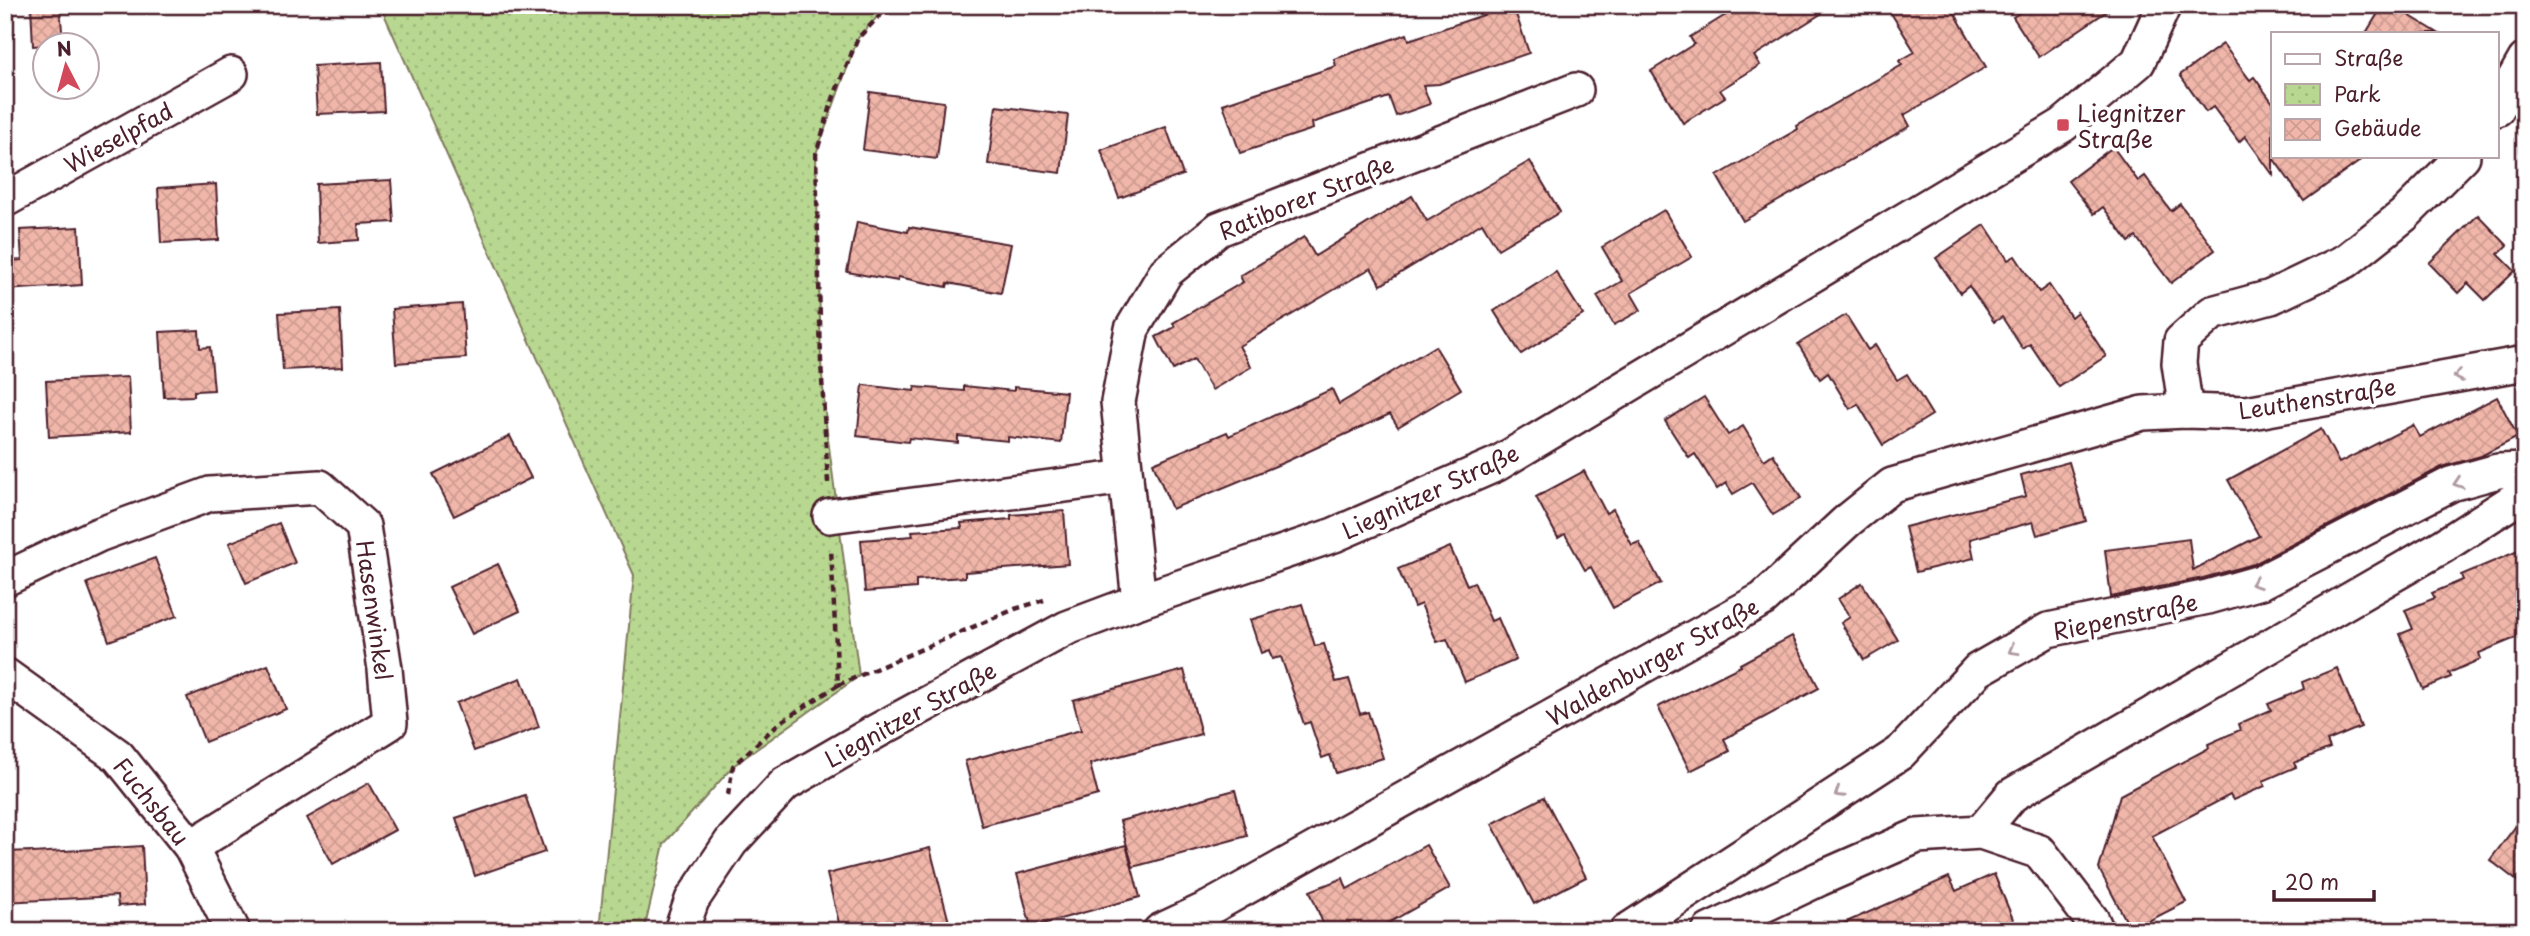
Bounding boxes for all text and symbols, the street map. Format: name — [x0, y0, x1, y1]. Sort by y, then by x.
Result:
north arrow — [32, 32, 102, 102]
legend — [2271, 32, 2498, 158]
text: N — [55, 33, 73, 63]
text: Straße — [2334, 41, 2403, 73]
text: Park — [2334, 77, 2381, 109]
street label: Wieselpfad — [57, 93, 179, 181]
place label: Liegnitzer Straße — [2077, 95, 2186, 156]
text: Gebäude — [2334, 111, 2421, 143]
marker: Liegnitzer Straße — [2055, 117, 2071, 133]
street label: Ratiborer Straße — [1213, 146, 1399, 248]
street label: Leuthenstraße — [2236, 368, 2398, 428]
one-way arrow — [2452, 368, 2464, 383]
street label: Liegnitzer Straße — [1336, 435, 1524, 547]
one-way arrow — [2453, 474, 2465, 489]
street label: Hasenwinkel — [348, 538, 402, 682]
one-way arrow — [2249, 575, 2261, 590]
street label: Riepenstraße — [2049, 584, 2201, 648]
street label: Waldenburger Straße — [1540, 588, 1764, 734]
one-way arrow — [2008, 642, 2021, 655]
street label: Liegnitzer Straße — [818, 652, 1002, 776]
street label: Fuchsbau — [106, 750, 198, 852]
one-way arrow — [1833, 784, 1846, 797]
scale bar — [2274, 859, 2374, 903]
text: 20 m — [2285, 865, 2339, 897]

